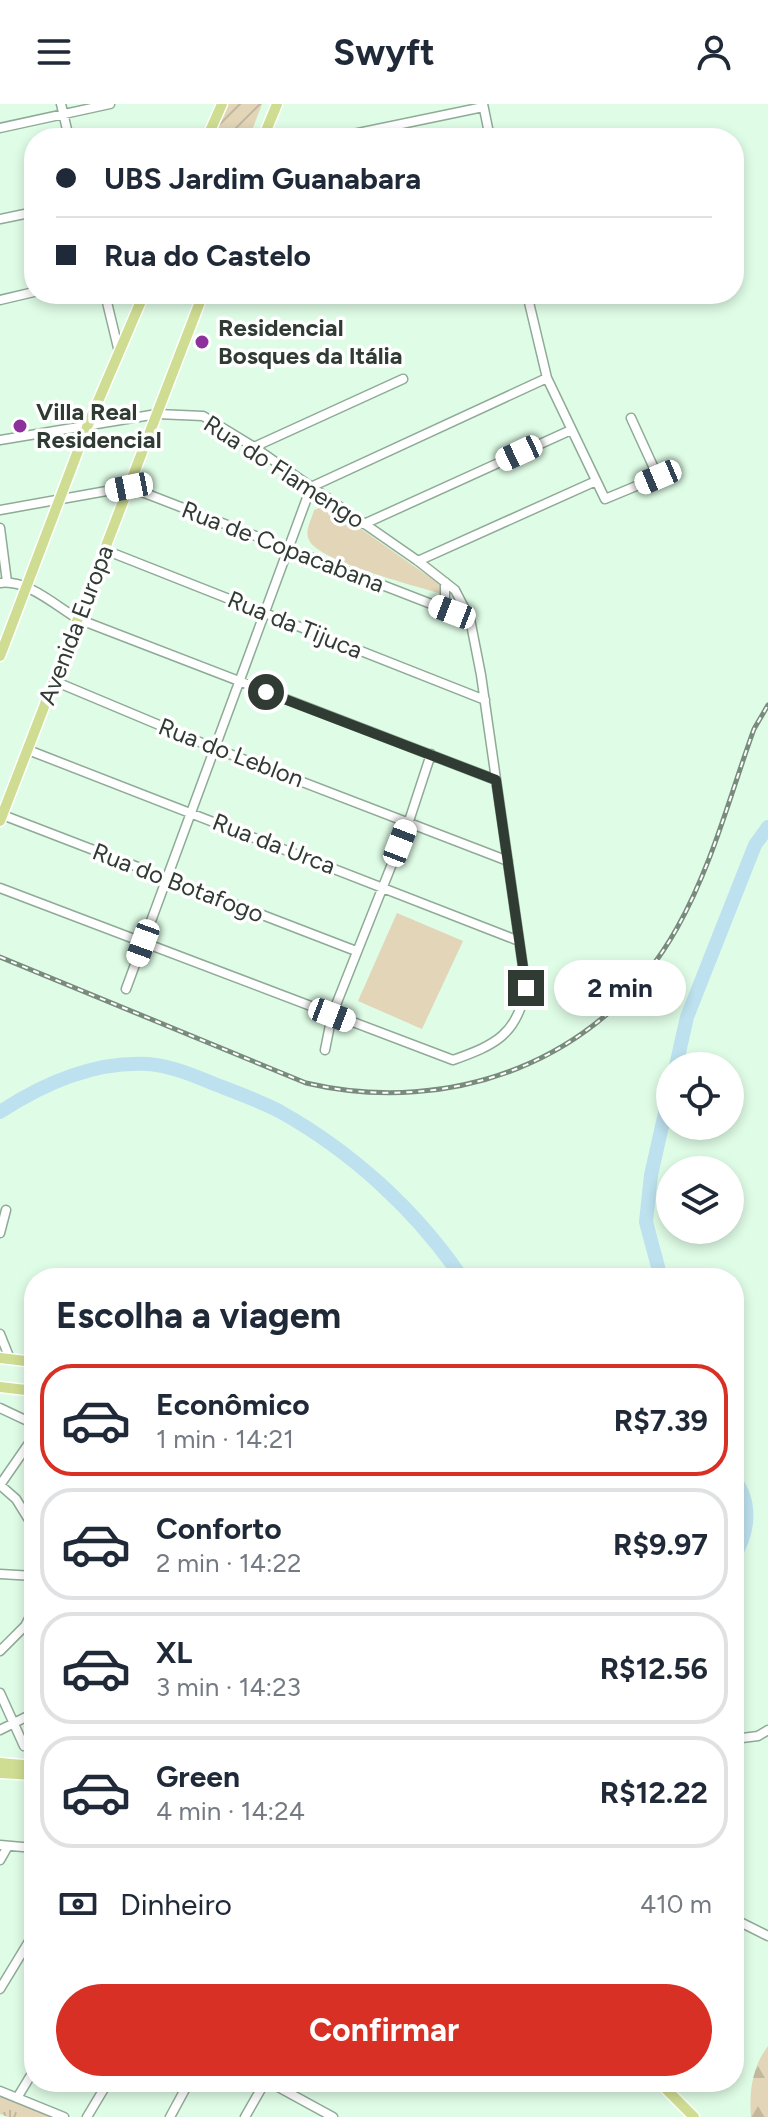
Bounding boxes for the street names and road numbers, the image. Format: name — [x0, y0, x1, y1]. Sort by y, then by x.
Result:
street label: Rua do Flamengo — [198, 409, 370, 534]
street label: Rua de Copacabana — [178, 495, 389, 599]
street label: Avenida Europa — [32, 541, 119, 709]
street label: Rua da Tijuca — [224, 584, 367, 665]
street label: Rua do Leblon — [155, 712, 308, 793]
street label: Rua da Urca — [209, 807, 340, 880]
street label: Rua do Botafogo — [88, 837, 268, 929]

